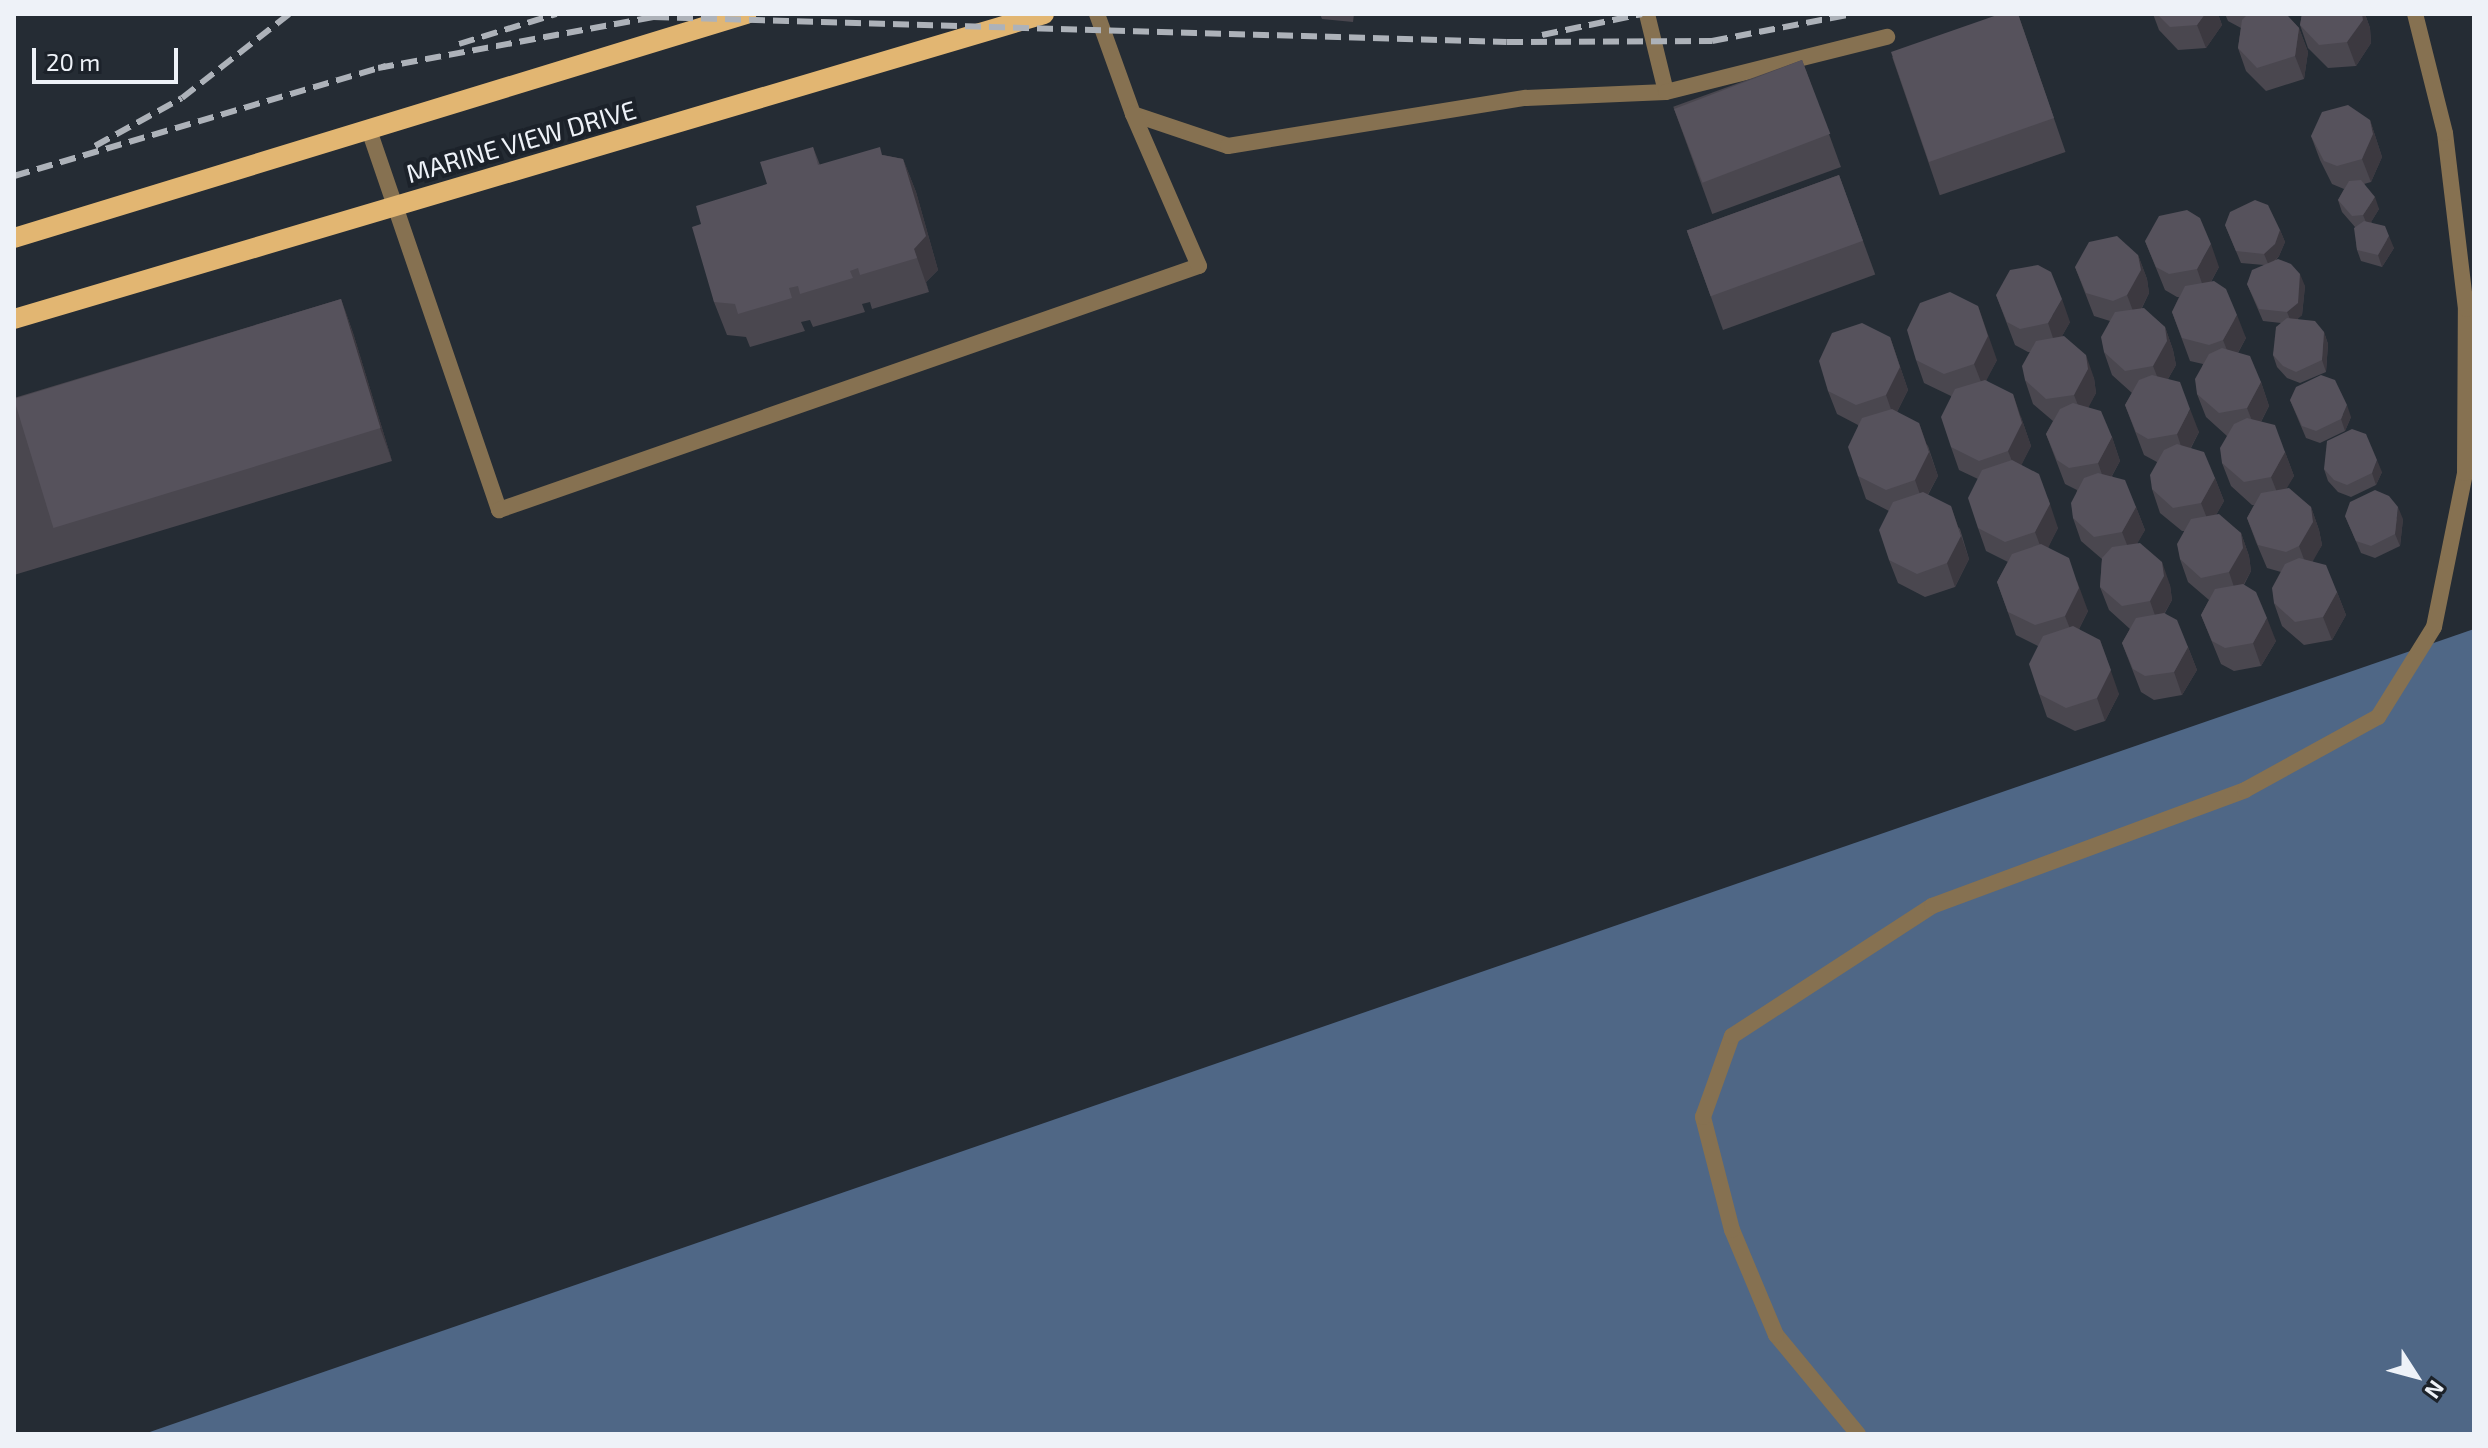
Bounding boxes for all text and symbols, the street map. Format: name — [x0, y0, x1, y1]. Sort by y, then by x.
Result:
scale bar — [36, 32, 182, 82]
text: 20 m — [46, 47, 100, 76]
street label: MARINE VIEW DRIVE — [402, 93, 640, 189]
north arrow — [2376, 1336, 2456, 1416]
text: N — [2420, 1376, 2451, 1404]

